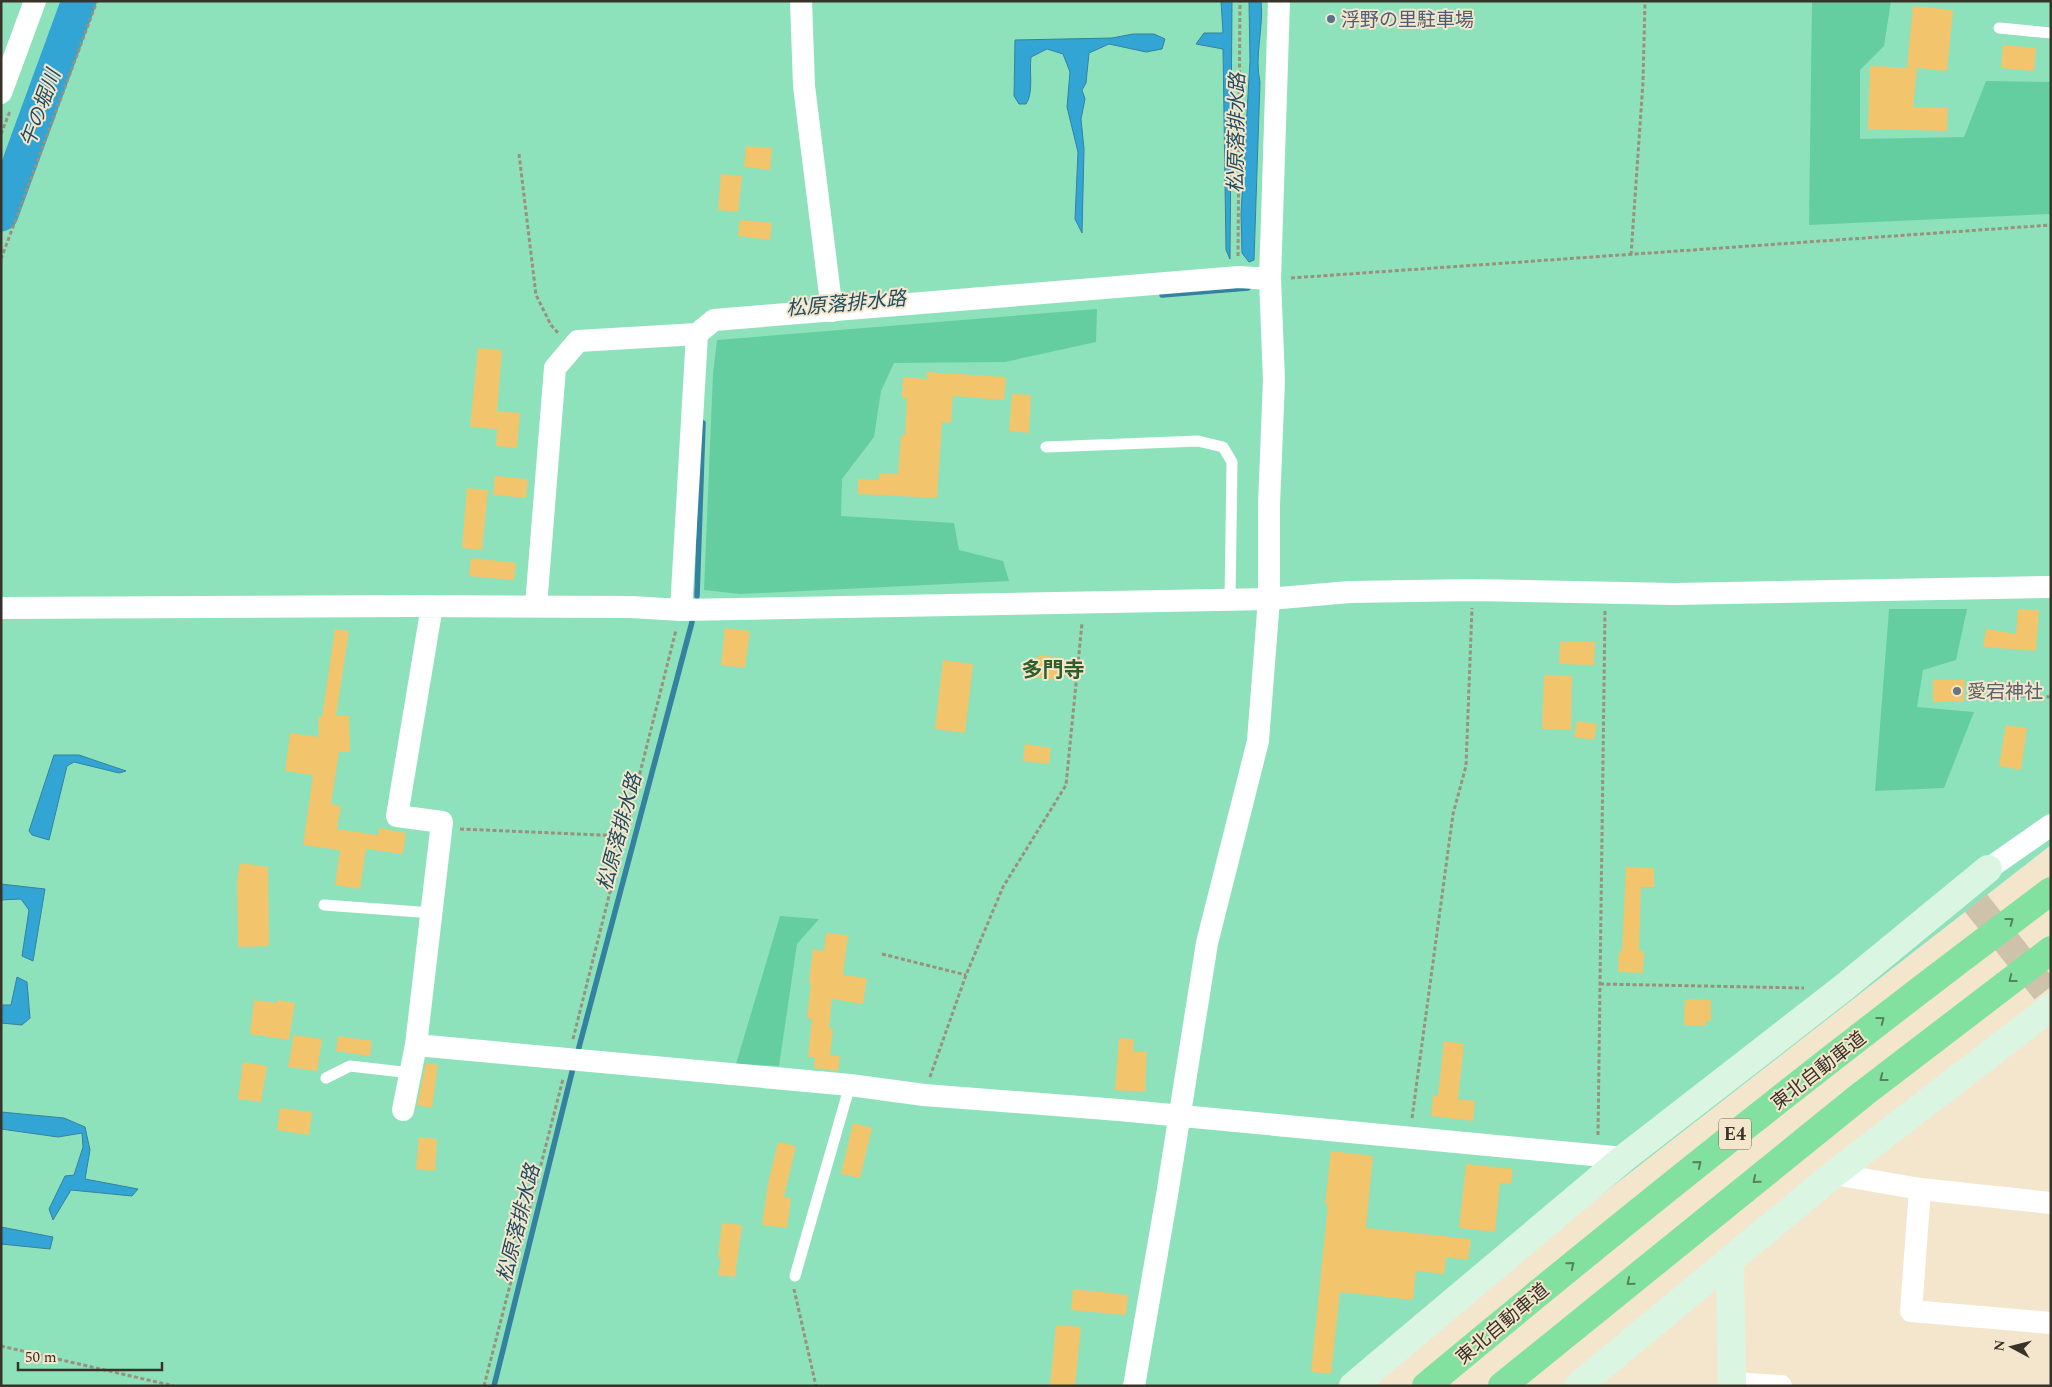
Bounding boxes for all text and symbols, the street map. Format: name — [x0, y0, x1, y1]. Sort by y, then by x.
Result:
place label: 浮野の里駐車場 — [1341, 6, 1474, 35]
marker: 浮野の里駐車場 — [1325, 13, 1337, 25]
water label: 午の堀川 — [13, 64, 69, 151]
water label: 松原落排水路 — [1221, 71, 1253, 193]
water label: 松原落排水路 — [785, 284, 909, 324]
district label: 多門寺 — [1022, 655, 1085, 687]
place label: 愛宕神社 — [1967, 678, 2043, 707]
marker: 愛宕神社 — [1951, 685, 1963, 697]
water label: 松原落排水路 — [590, 768, 651, 894]
one-way arrow — [2004, 919, 2013, 927]
one-way arrow — [2009, 974, 2018, 982]
one-way arrow — [1875, 1017, 1885, 1026]
street label: 東北自動車道 — [1765, 1025, 1873, 1118]
one-way arrow — [1880, 1073, 1889, 1081]
road number: E4 — [1719, 1118, 1751, 1150]
water label: 松原落排水路 — [490, 1159, 549, 1285]
one-way arrow — [1692, 1161, 1701, 1169]
one-way arrow — [1753, 1174, 1762, 1182]
one-way arrow — [1566, 1262, 1575, 1271]
street label: 東北自動車道 — [1450, 1276, 1556, 1372]
one-way arrow — [1626, 1276, 1635, 1285]
north arrow — [1987, 1322, 2037, 1372]
text: N — [1988, 1339, 2011, 1352]
scale bar — [18, 1340, 161, 1372]
text: 50 m — [25, 1346, 57, 1369]

